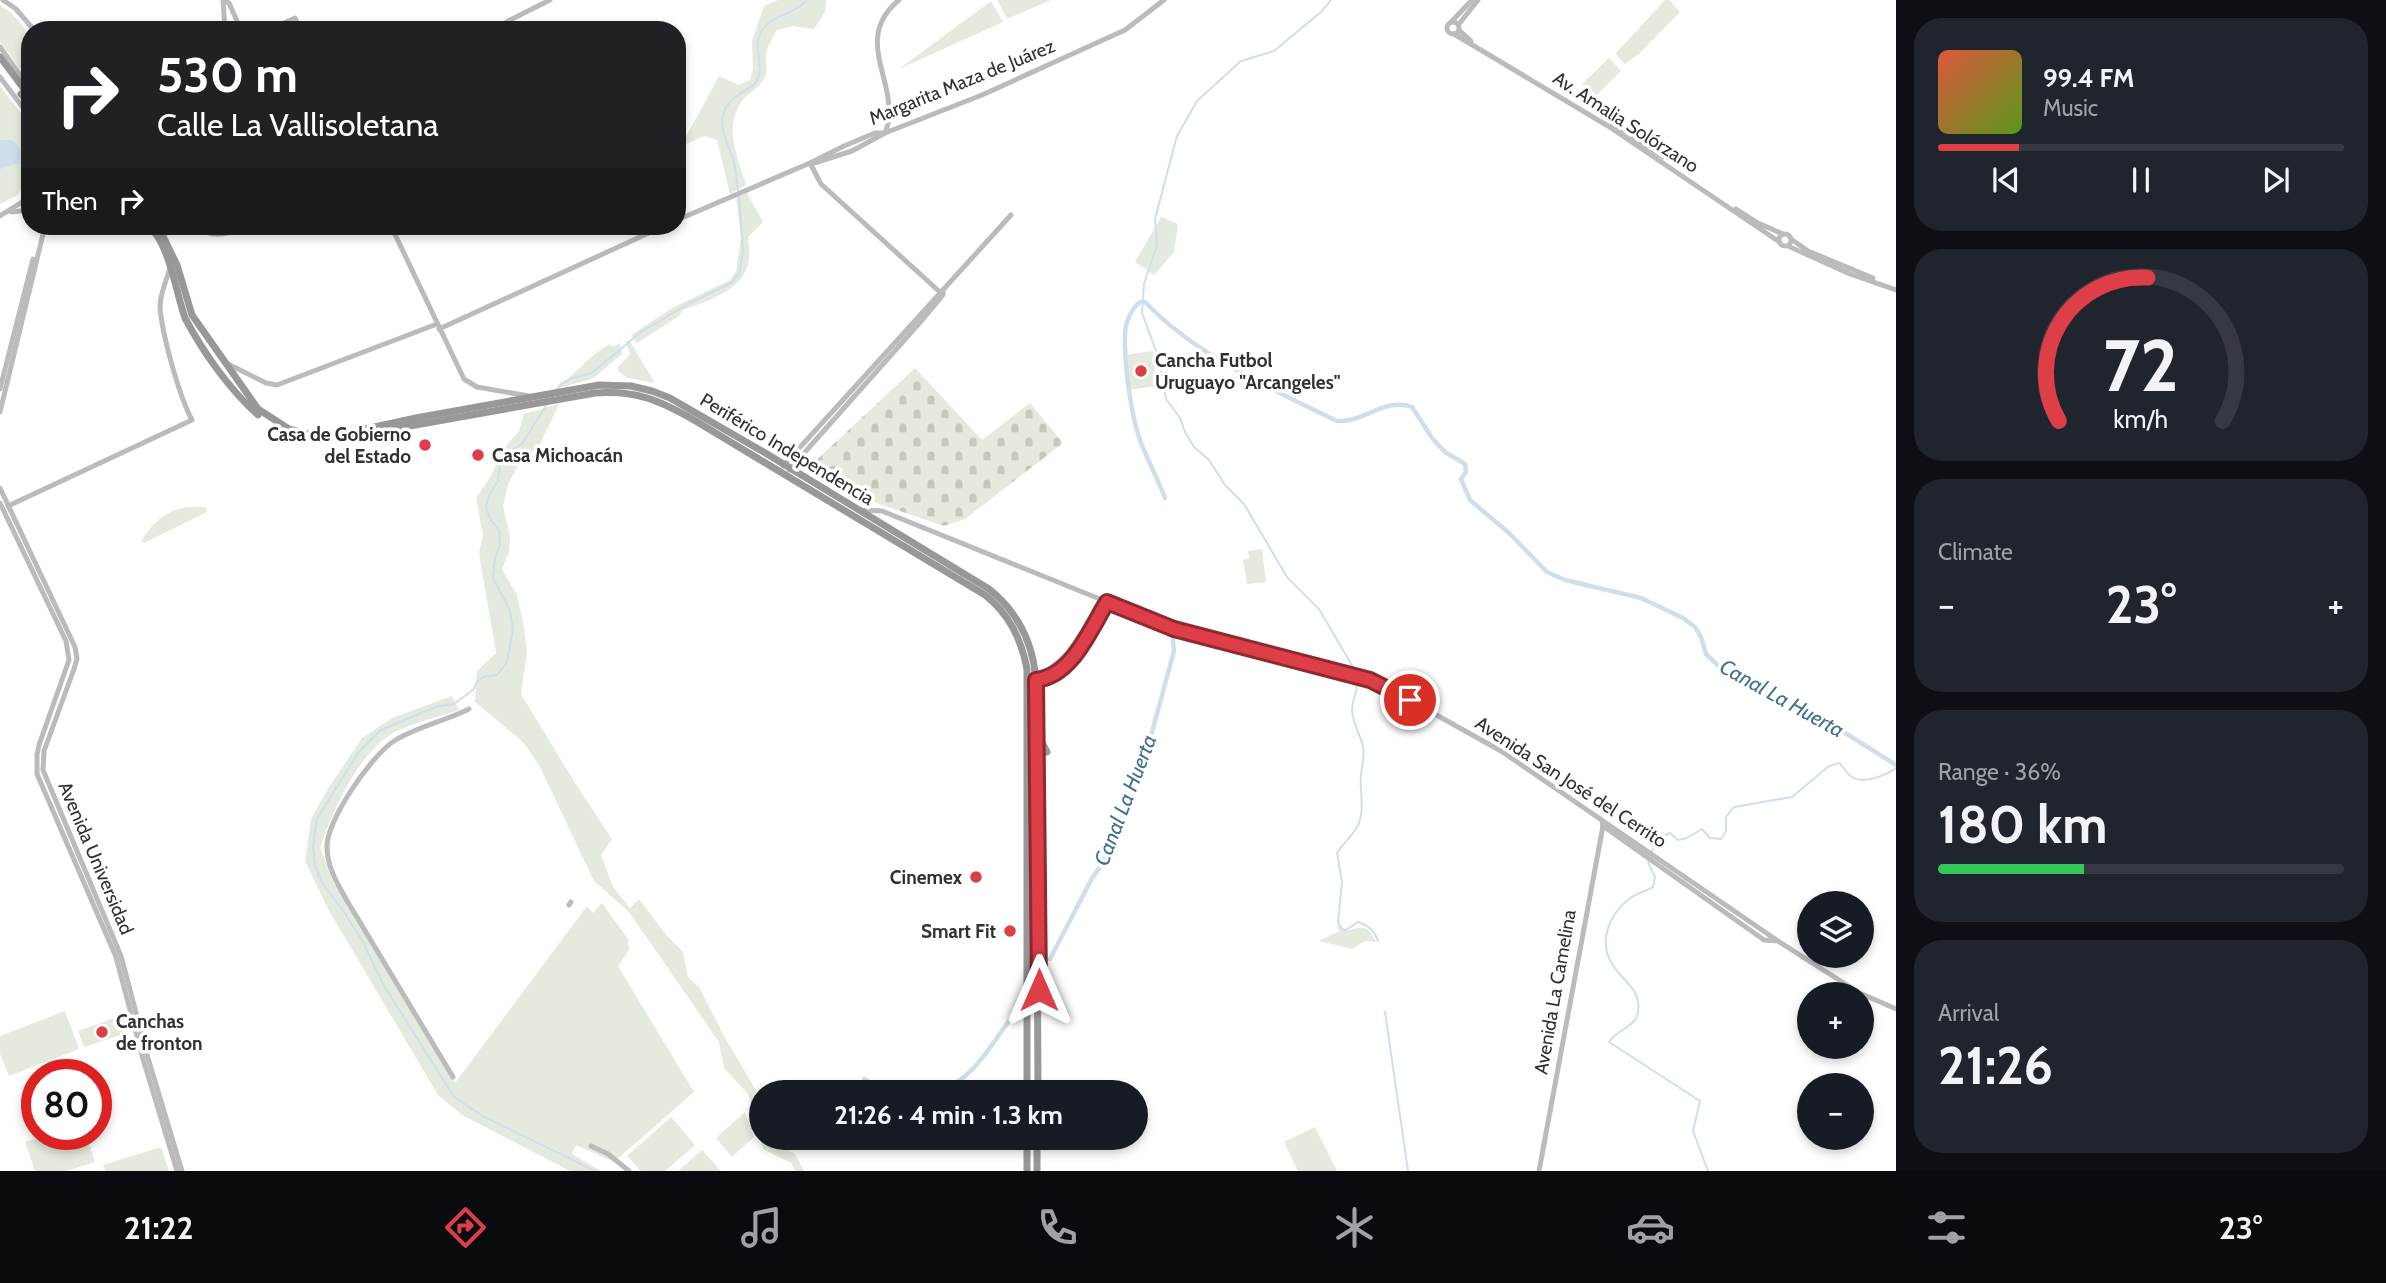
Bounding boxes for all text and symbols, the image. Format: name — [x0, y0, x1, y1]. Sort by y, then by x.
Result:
street label: Margarita Maza de Juárez — [866, 34, 1058, 130]
text: 530 m — [157, 45, 298, 104]
icon: right — [42, 49, 133, 140]
text: 99.4 FM — [2043, 62, 2134, 94]
street label: Av. Amalia Solórzano — [1549, 66, 1703, 178]
text: Music — [2043, 94, 2098, 122]
text: Calle La Vallisoletana — [157, 105, 439, 144]
icon: previous — [1987, 161, 2025, 199]
icon: pause — [2122, 161, 2160, 199]
icon: next — [2257, 161, 2295, 199]
icon: right — [112, 182, 150, 220]
text: Then — [42, 185, 98, 217]
text: 72 — [2103, 321, 2179, 409]
place label: Cancha Futbol Uruguayo "Arcangeles" — [1155, 349, 1341, 394]
marker: Cancha Futbol Uruguayo "Arcangeles" — [1133, 363, 1149, 379]
street label: Periférico Independencia — [696, 388, 878, 510]
text: km/h — [2114, 404, 2168, 434]
place label: Casa de Gobierno del Estado — [267, 423, 411, 468]
marker: Casa de Gobierno del Estado — [417, 437, 433, 453]
place label: Casa Michoacán — [492, 444, 623, 467]
marker: Casa Michoacán — [470, 447, 486, 463]
text: Climate — [1938, 538, 2013, 566]
text: 23° — [2106, 573, 2176, 636]
text: − — [1938, 581, 1955, 628]
text: + — [2327, 581, 2344, 628]
water label: Canal La Huerta — [1716, 654, 1848, 742]
pin — [1380, 670, 1440, 730]
icon: arrive — [1391, 681, 1429, 719]
street label: Avenida San José del Cerrito — [1471, 711, 1671, 853]
water label: Canal La Huerta — [1089, 731, 1161, 869]
text: Range · 36% — [1938, 758, 2061, 786]
street label: Avenida Universidad — [53, 778, 139, 938]
text: 180 km — [1938, 793, 2107, 856]
place label: Cinemex — [890, 866, 963, 889]
marker: Cinemex — [968, 869, 984, 885]
map controls — [1797, 891, 1874, 1150]
button: layers — [1797, 891, 1874, 968]
street label: Avenida La Camelina — [1529, 908, 1581, 1076]
place label: Smart Fit — [921, 920, 996, 943]
marker: Smart Fit — [1002, 923, 1018, 939]
position arrow — [1002, 953, 1076, 1027]
button: + — [1797, 982, 1874, 1059]
text: Arrival — [1938, 999, 1999, 1027]
place label: Canchas de fronton — [116, 1010, 203, 1055]
marker: Canchas de fronton — [94, 1024, 110, 1040]
text: 21:26 — [1938, 1034, 2053, 1097]
speed limit sign: 80 — [21, 1059, 112, 1150]
button: − — [1797, 1073, 1874, 1150]
text: 21:26 · 4 min · 1.3 km — [834, 1099, 1063, 1131]
icon: directions — [441, 1203, 490, 1252]
icon: music — [737, 1203, 786, 1252]
icon: phone — [1033, 1203, 1082, 1252]
icon: climate — [1330, 1203, 1379, 1252]
icon: car — [1626, 1203, 1675, 1252]
icon: filters — [1922, 1203, 1971, 1252]
text: 21:22 — [124, 1208, 193, 1247]
text: 23° — [2219, 1208, 2262, 1247]

